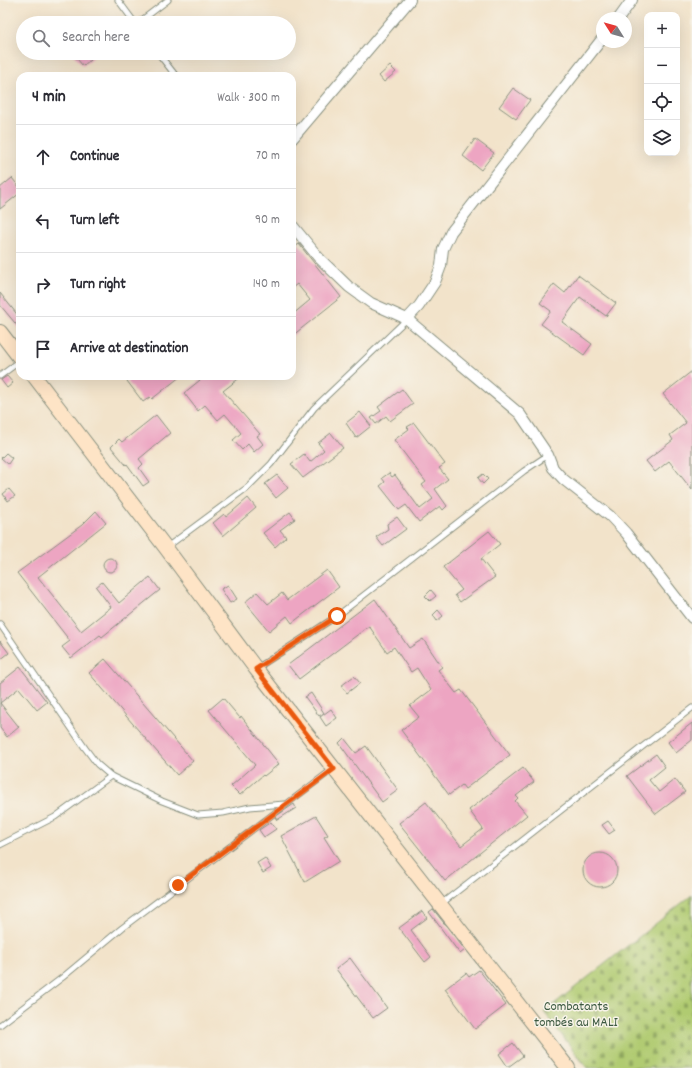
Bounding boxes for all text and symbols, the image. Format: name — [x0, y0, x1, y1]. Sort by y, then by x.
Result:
north arrow — [596, 12, 632, 48]
map controls — [644, 12, 680, 156]
button: + — [644, 12, 680, 48]
search box — [16, 16, 296, 60]
icon: search — [30, 27, 52, 49]
text: Search here — [62, 27, 130, 49]
button: − — [644, 48, 680, 84]
button: locate — [644, 84, 680, 120]
text: 4 min — [32, 86, 66, 110]
text: Walk · 300 m — [217, 89, 280, 108]
button: layers — [644, 120, 680, 156]
icon: ahead — [32, 146, 54, 168]
text: Continue — [70, 146, 119, 168]
text: 70 m — [256, 147, 280, 166]
icon: left — [32, 210, 54, 232]
text: Turn left — [70, 210, 119, 232]
text: 90 m — [255, 211, 280, 230]
icon: right — [32, 274, 54, 296]
text: Turn right — [70, 274, 126, 296]
text: 140 m — [253, 275, 280, 294]
icon: arrive — [32, 338, 54, 360]
text: Arrive at destination — [70, 338, 188, 360]
route start — [328, 607, 346, 625]
route end — [169, 876, 187, 894]
park label: Combatants tombés au MALI — [534, 997, 619, 1033]

